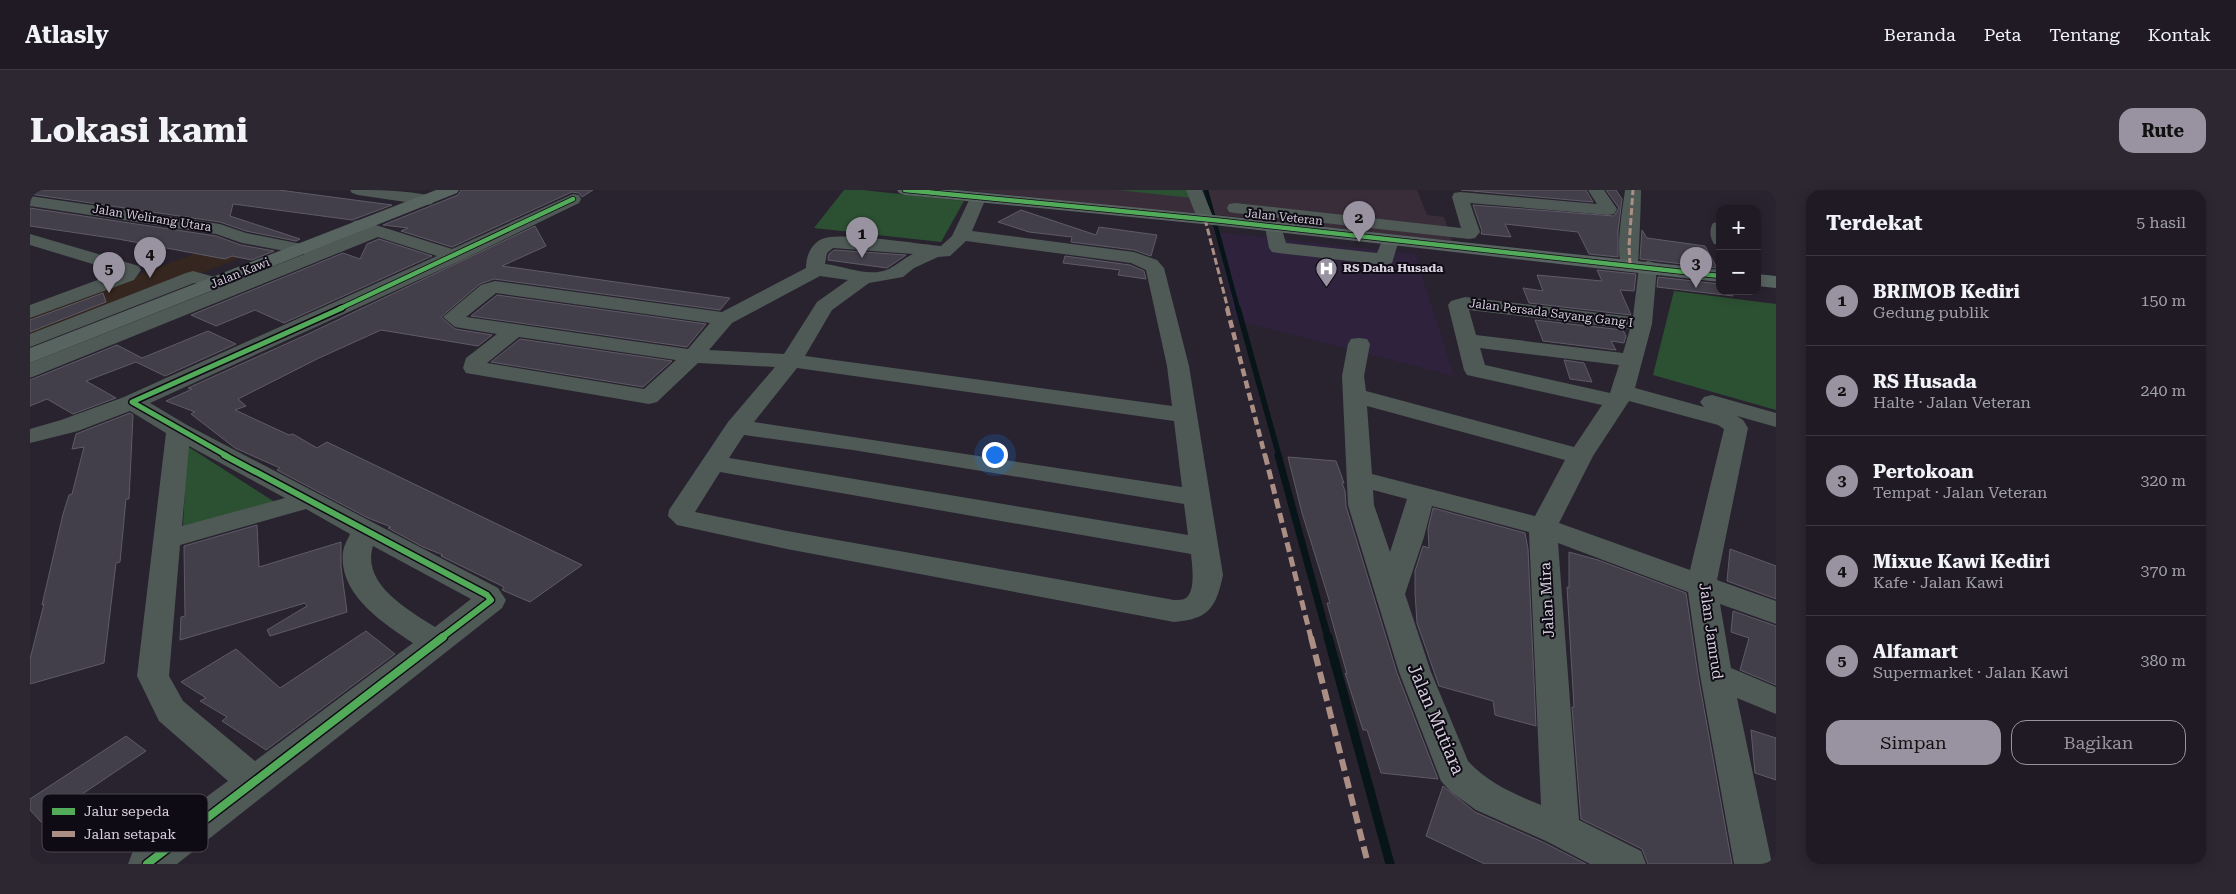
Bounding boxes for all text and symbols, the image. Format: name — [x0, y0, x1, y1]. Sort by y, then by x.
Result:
text: Atlasly — [25, 21, 109, 49]
text: Beranda — [1884, 24, 1956, 45]
text: Peta — [1984, 24, 2021, 45]
text: Tentang — [2049, 24, 2120, 45]
text: Kontak — [2148, 24, 2211, 45]
button: Rute — [2119, 108, 2206, 153]
text: Lokasi kami — [30, 110, 248, 151]
pin: 2 — [1343, 201, 1375, 242]
street label: Jalan Welirang Utara — [91, 202, 213, 234]
map controls — [1716, 205, 1761, 295]
button: + — [1716, 205, 1761, 250]
street label: Jalan Veteran — [1244, 206, 1324, 228]
text: Terdekat — [1826, 211, 1923, 235]
text: 5 hasil — [2136, 213, 2186, 232]
pin: 1 — [846, 217, 878, 258]
pin: 4 — [134, 237, 166, 278]
pin: 3 — [1680, 247, 1712, 288]
button: − — [1716, 250, 1761, 295]
pin: 5 — [93, 252, 125, 293]
street label: Jalan Kawi — [208, 255, 272, 291]
hospital icon: RS Daha Husada — [1315, 256, 1339, 287]
place label: RS Daha Husada — [1343, 261, 1443, 275]
text: BRIMOB Kediri — [1873, 280, 2020, 303]
text: 1 — [1838, 291, 1846, 310]
text: 150 m — [2140, 291, 2186, 310]
street label: Jalan Persada Sayang Gang I — [1468, 296, 1634, 330]
text: Gedung publik — [1873, 303, 1989, 322]
text: RS Husada — [1873, 370, 1977, 393]
text: 2 — [1838, 381, 1846, 400]
text: 240 m — [2140, 381, 2186, 400]
text: Halte · Jalan Veteran — [1873, 393, 2031, 412]
your location — [982, 442, 1008, 468]
text: Pertokoan — [1873, 460, 1974, 483]
text: 3 — [1838, 471, 1846, 490]
text: 320 m — [2140, 471, 2186, 490]
text: Tempat · Jalan Veteran — [1873, 483, 2047, 502]
text: Mixue Kawi Kediri — [1873, 550, 2050, 573]
text: 4 — [1838, 561, 1846, 580]
text: 370 m — [2140, 561, 2186, 580]
street label: Jalan Mira — [1536, 562, 1558, 638]
text: Kafe · Jalan Kawi — [1873, 573, 2004, 592]
street label: Jalan Jamrud — [1695, 581, 1727, 681]
text: Alfamart — [1873, 640, 1958, 663]
text: 5 — [1838, 651, 1846, 670]
text: 380 m — [2140, 651, 2186, 670]
street label: Jalan Mutiara — [1404, 660, 1469, 778]
text: Supermarket · Jalan Kawi — [1873, 663, 2069, 682]
button: Simpan — [1826, 720, 2001, 765]
button: Bagikan — [2011, 720, 2186, 765]
legend — [42, 794, 208, 852]
text: Jalur sepeda — [84, 803, 170, 819]
text: Jalan setapak — [84, 826, 176, 842]

